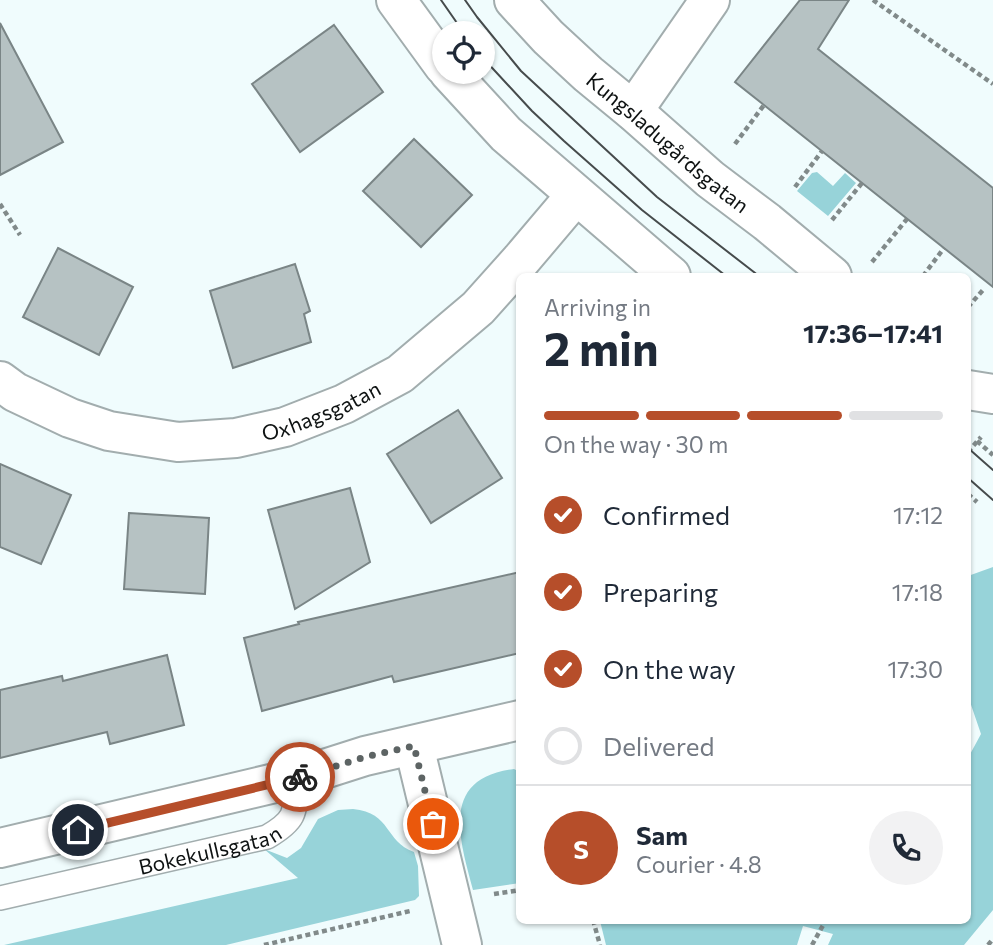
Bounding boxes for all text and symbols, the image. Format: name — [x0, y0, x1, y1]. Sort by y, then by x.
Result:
map controls — [432, 21, 495, 84]
button: locate — [432, 21, 495, 84]
street label: Kungsladugårdsgatan — [582, 66, 755, 217]
text: Arriving in — [544, 293, 651, 321]
text: 17:36–17:41 — [803, 317, 943, 348]
text: 2 min — [544, 319, 659, 375]
street label: Oxhagsgatan — [259, 375, 384, 444]
text: On the way · 30 m — [544, 430, 728, 458]
icon: check — [544, 496, 582, 534]
text: Confirmed — [603, 499, 730, 530]
text: 17:12 — [893, 501, 943, 529]
icon: check — [544, 573, 582, 611]
text: Preparing — [603, 576, 718, 607]
text: 17:18 — [892, 578, 943, 606]
icon: check — [544, 650, 582, 688]
text: On the way — [603, 653, 736, 684]
text: 17:30 — [887, 655, 943, 683]
text: Delivered — [603, 730, 714, 761]
courier — [265, 742, 335, 812]
icon: bike — [281, 758, 319, 796]
pin — [403, 794, 463, 854]
pin — [48, 800, 108, 860]
icon: bag — [414, 805, 452, 843]
icon: home — [59, 811, 97, 849]
button: phone — [869, 811, 943, 885]
street label: Bokekullsgatan — [136, 819, 286, 878]
text: Sam — [636, 819, 688, 850]
text: S — [573, 833, 589, 864]
text: Courier · 4.8 — [636, 850, 762, 878]

